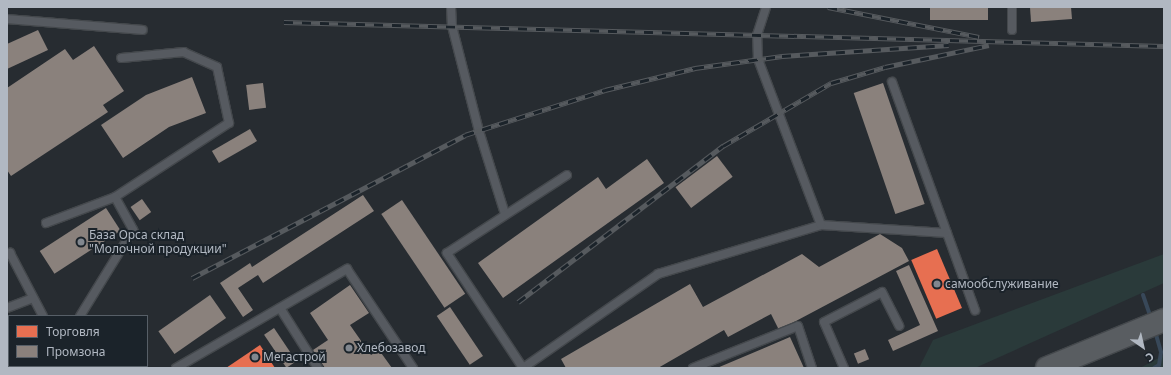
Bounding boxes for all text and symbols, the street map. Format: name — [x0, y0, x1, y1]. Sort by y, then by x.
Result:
place label: База Орса склад "Молочной продукции" — [89, 228, 227, 256]
marker: База Орса склад "Молочной продукции" — [76, 237, 86, 247]
place label: самообслуживание — [945, 277, 1059, 291]
marker: самообслуживание — [932, 279, 942, 289]
legend — [8, 315, 148, 367]
text: Торговля — [46, 323, 100, 340]
north arrow — [1123, 327, 1163, 367]
place label: Хлебозавод — [357, 341, 426, 355]
text: Промзона — [46, 343, 105, 360]
marker: Хлебозавод — [344, 343, 354, 353]
text: С — [1143, 349, 1157, 366]
place label: Мегастрой — [263, 350, 326, 364]
marker: Мегастрой — [250, 352, 260, 362]

